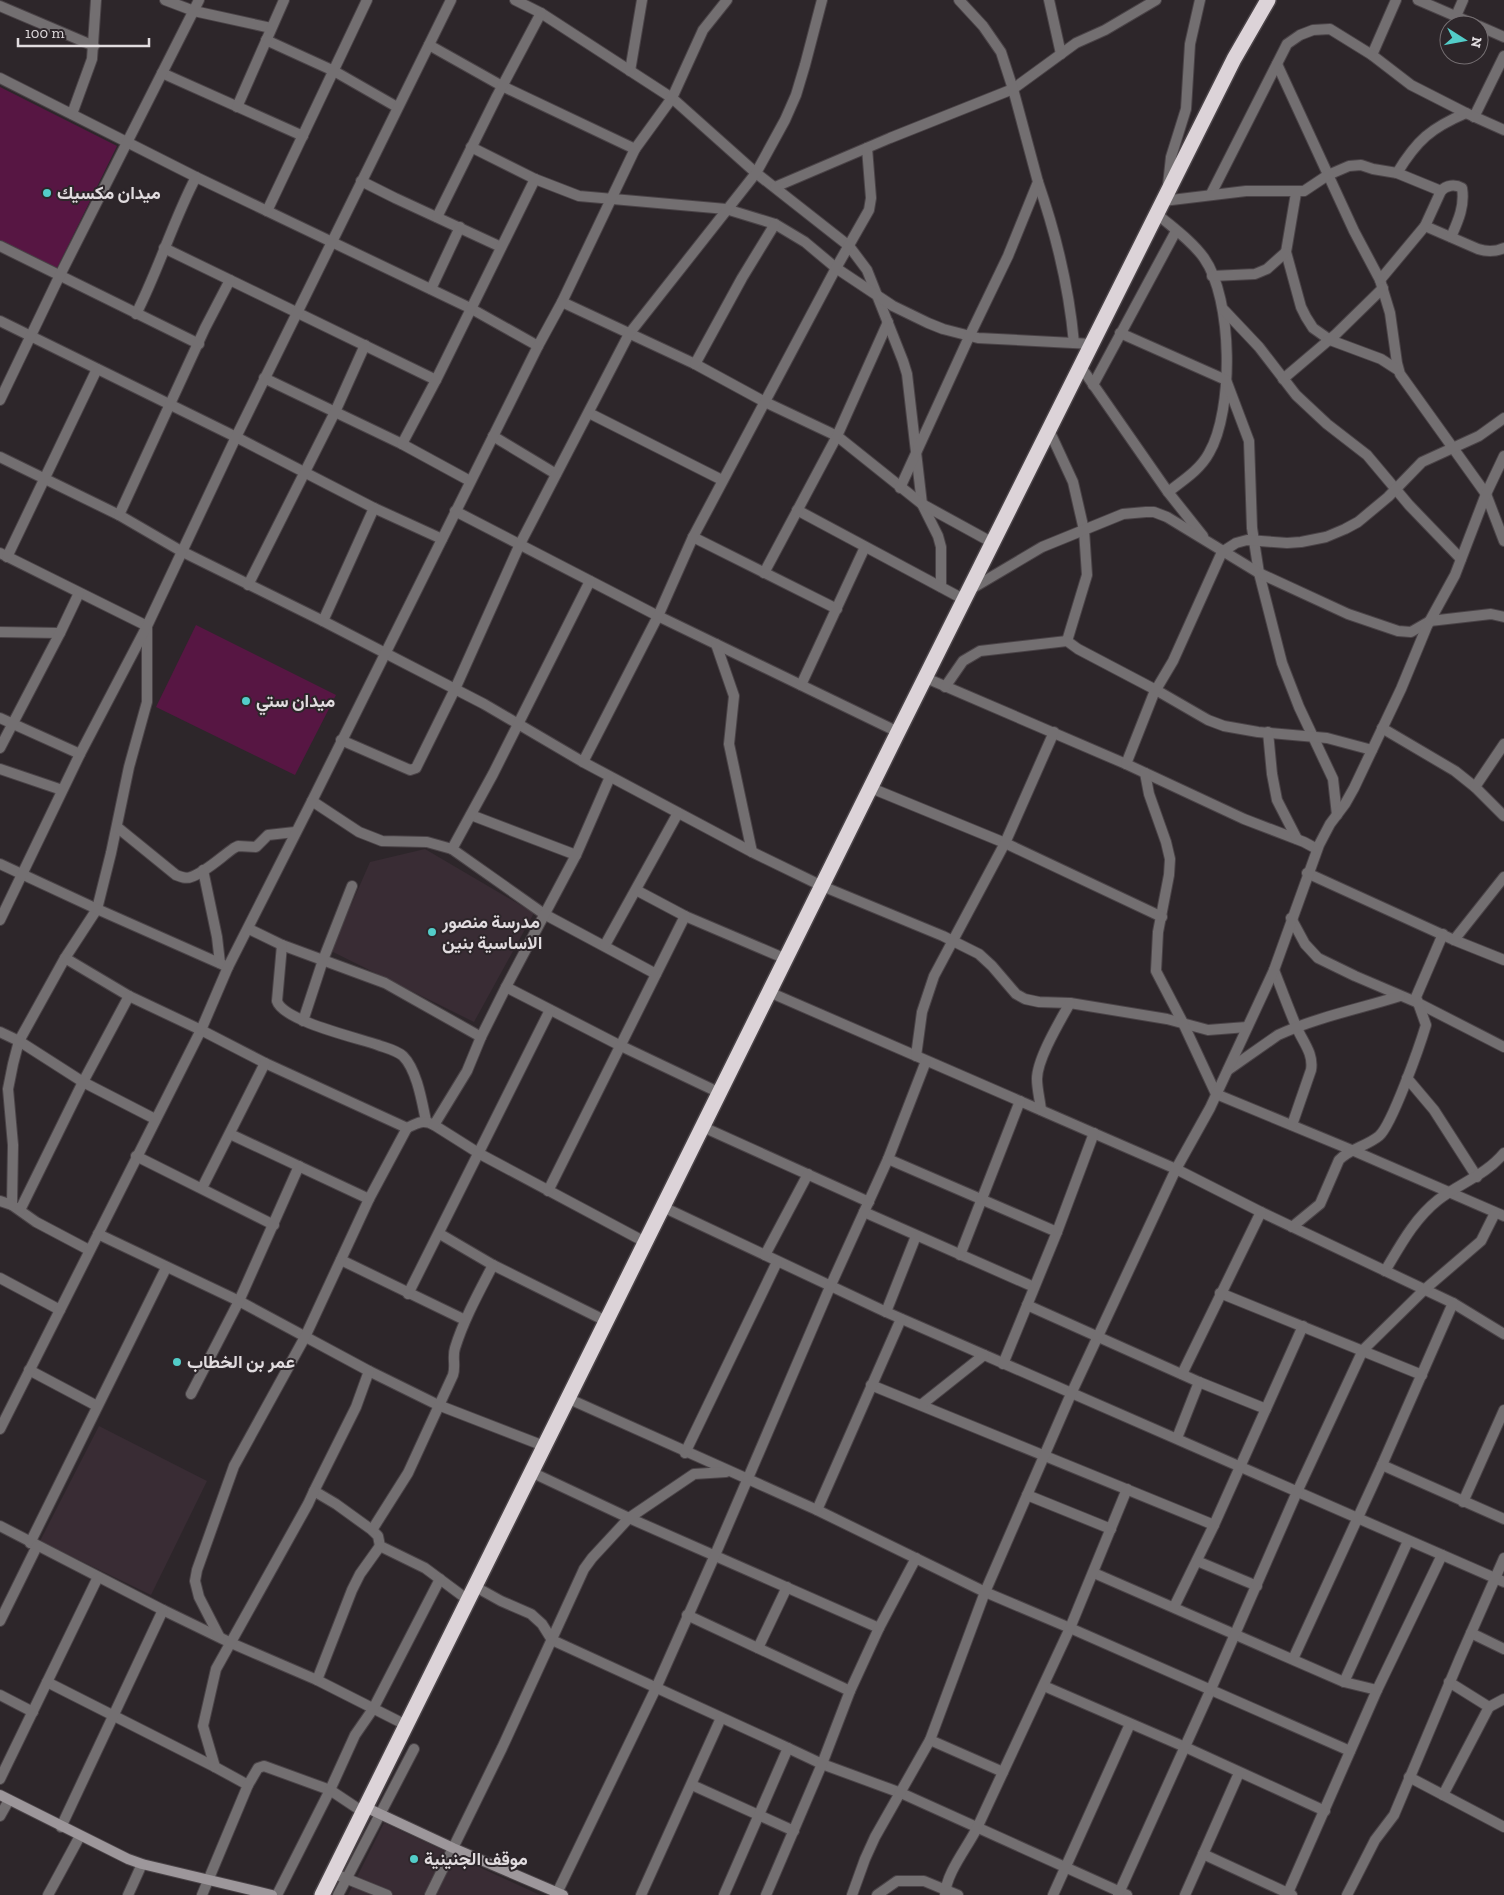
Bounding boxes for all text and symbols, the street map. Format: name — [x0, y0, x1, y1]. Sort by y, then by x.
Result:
scale bar — [18, 15, 149, 47]
north arrow — [1439, 15, 1489, 65]
text: 100 m — [25, 24, 64, 42]
text: N — [1467, 36, 1486, 50]
place label: ميدان مكسيك — [57, 182, 161, 204]
marker: ميدان مكسيك — [41, 187, 53, 199]
place label: ميدان ستي — [256, 690, 336, 716]
marker: ميدان ستي — [240, 695, 252, 707]
place label: مدرسة منصور الاساسية بنين — [441, 911, 542, 954]
marker: مدرسة منصور الاساسية بنين — [426, 926, 438, 938]
place label: عمر بن الخطاب — [187, 1351, 295, 1373]
marker: عمر بن الخطاب — [171, 1356, 183, 1368]
place label: موقف الجنينية — [424, 1848, 528, 1870]
marker: موقف الجنينية — [408, 1853, 420, 1865]

